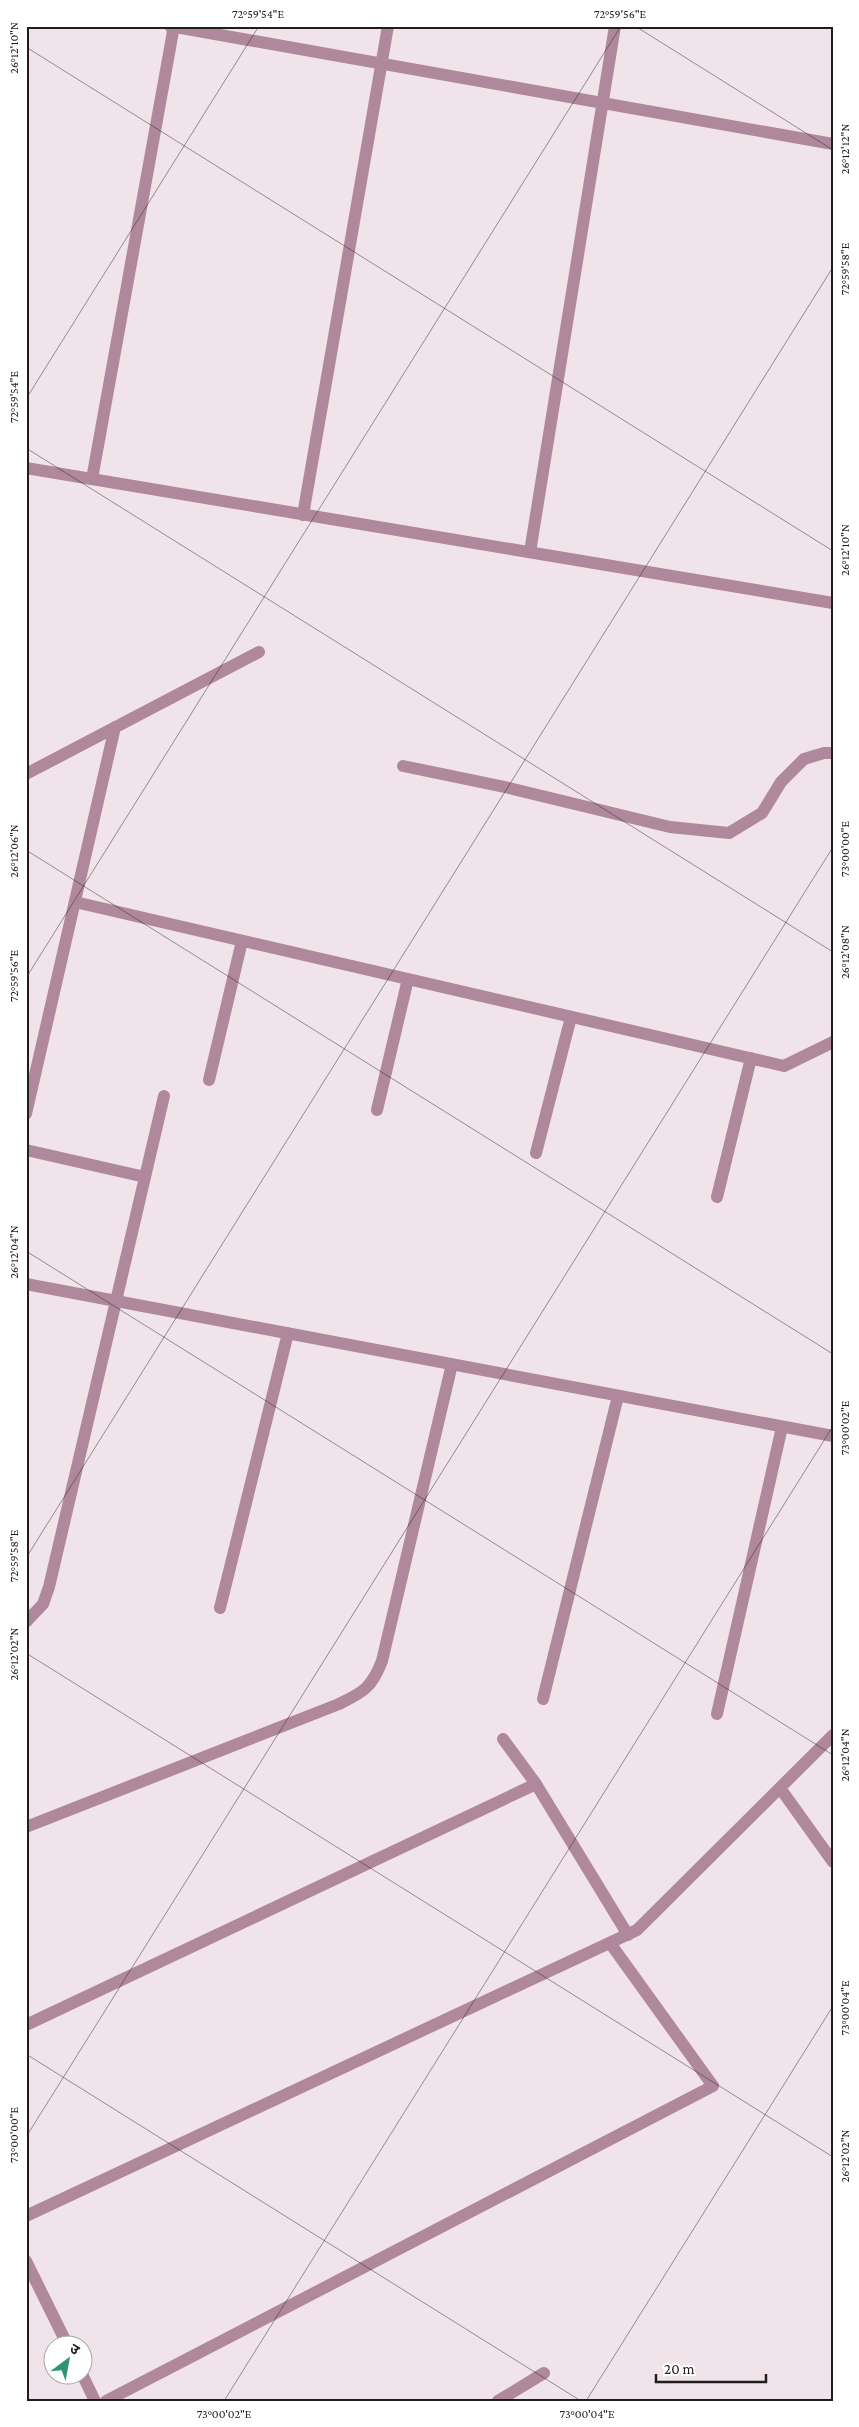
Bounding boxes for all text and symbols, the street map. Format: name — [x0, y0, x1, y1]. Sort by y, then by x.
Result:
text: 72°59'54"E — [232, 7, 284, 21]
text: 72°59'56"E — [594, 7, 647, 21]
text: 26°12'10"N — [7, 22, 21, 74]
text: 26°12'12"N — [838, 124, 852, 174]
text: 72°59'58"E — [838, 242, 852, 295]
text: 72°59'54"E — [7, 371, 21, 423]
text: 26°12'10"N — [838, 524, 852, 576]
text: 73°00'00"E — [838, 821, 852, 877]
text: 26°12'06"N — [7, 824, 21, 878]
text: 26°12'08"N — [838, 925, 852, 979]
text: 72°59'56"E — [7, 949, 21, 1002]
text: 26°12'04"N — [7, 1225, 21, 1279]
text: 73°00'02"E — [838, 1400, 852, 1455]
text: 72°59'58"E — [7, 1529, 21, 1582]
text: 26°12'02"N — [7, 1627, 21, 1680]
text: 26°12'04"N — [838, 1728, 852, 1782]
text: 73°00'04"E — [838, 1980, 852, 2036]
text: 73°00'00"E — [7, 2107, 21, 2163]
text: 26°12'02"N — [838, 2129, 852, 2182]
north arrow — [42, 2334, 92, 2384]
text: उ — [67, 2340, 83, 2358]
scale bar — [656, 2352, 766, 2384]
text: 20 m — [664, 2361, 695, 2377]
text: 73°00'02"E — [197, 2407, 252, 2421]
text: 73°00'04"E — [559, 2407, 615, 2421]

